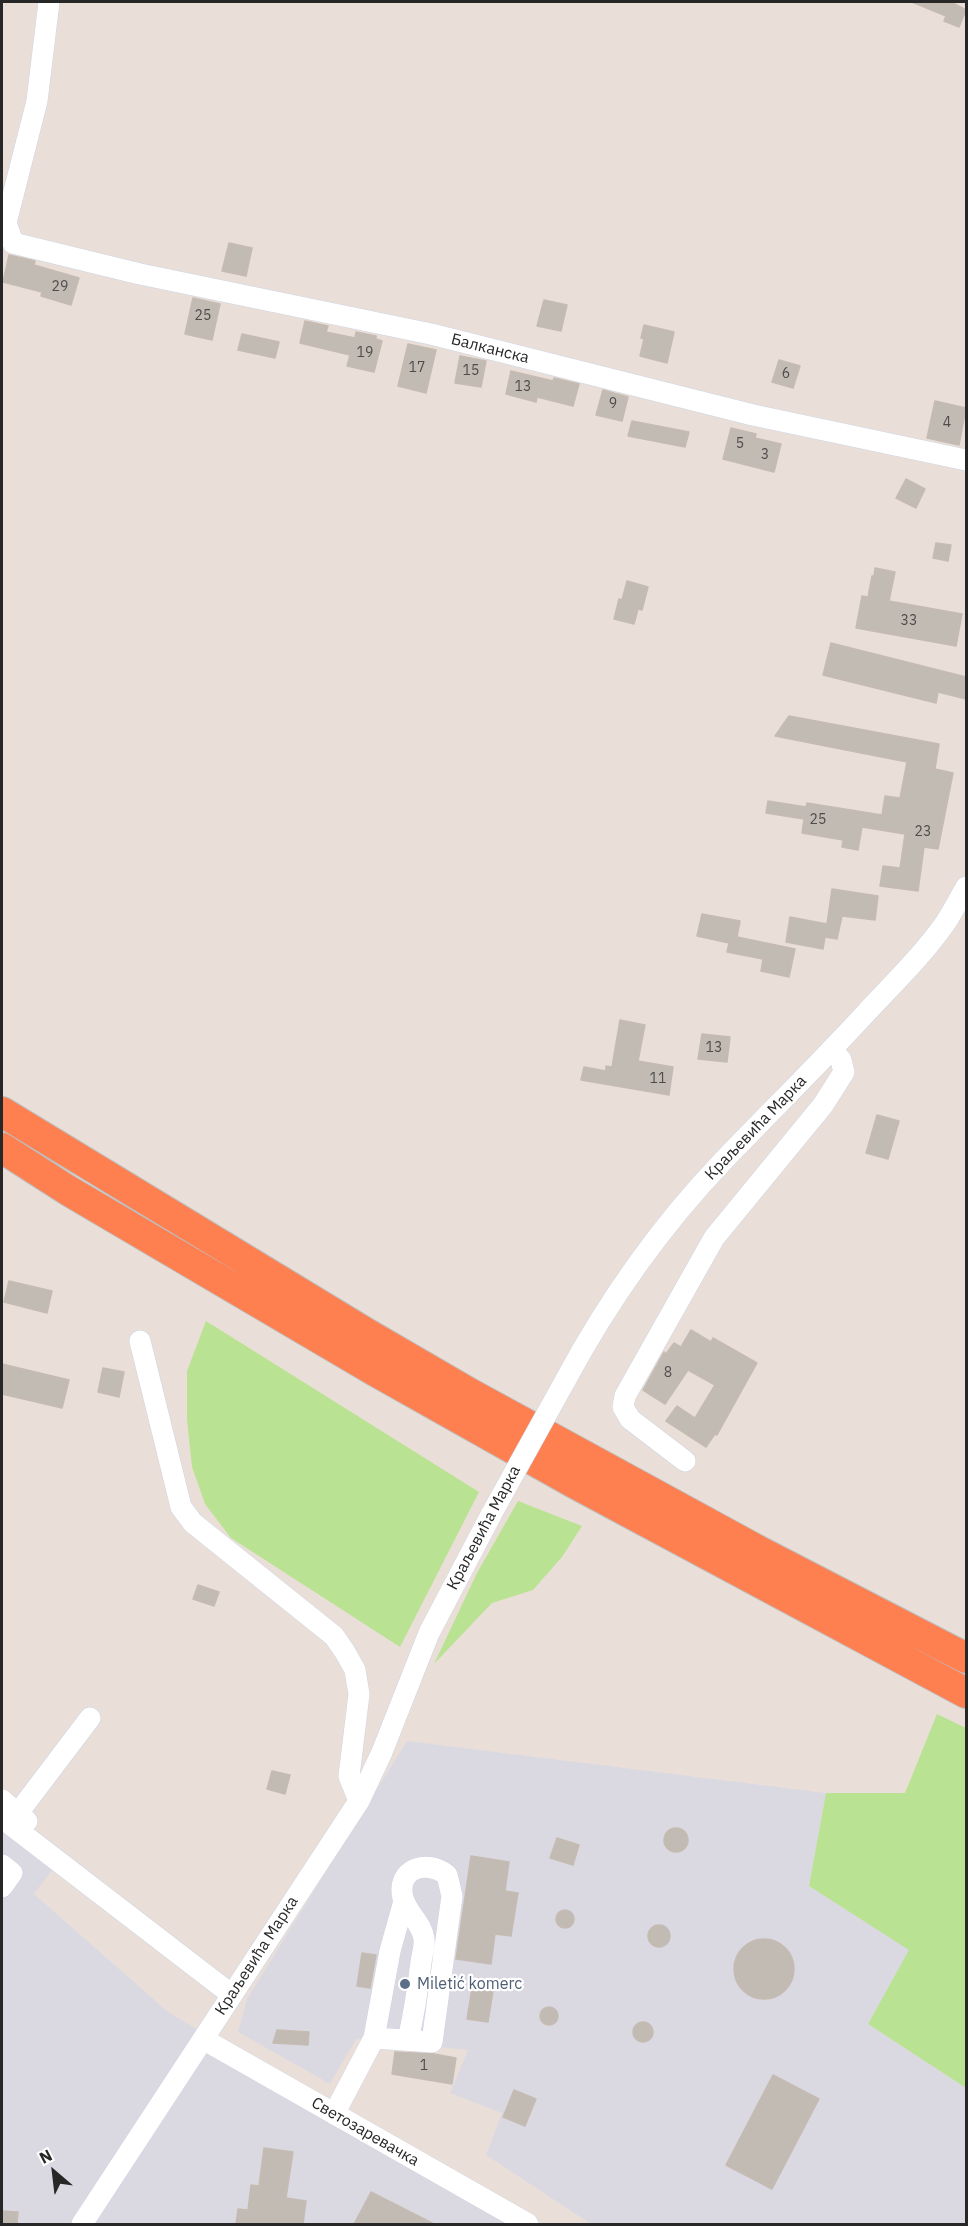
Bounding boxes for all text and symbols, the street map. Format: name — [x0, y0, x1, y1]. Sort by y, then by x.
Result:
house number: 29 — [52, 279, 68, 295]
house number: 25 — [195, 308, 211, 324]
street label: Балканска — [449, 330, 531, 368]
house number: 19 — [357, 345, 373, 361]
house number: 17 — [409, 360, 425, 376]
house number: 15 — [463, 363, 479, 379]
house number: 6 — [782, 366, 790, 382]
house number: 13 — [515, 379, 531, 395]
house number: 9 — [609, 396, 617, 412]
house number: 4 — [943, 415, 951, 431]
house number: 5 — [736, 436, 744, 452]
house number: 3 — [761, 447, 769, 463]
house number: 33 — [901, 613, 917, 629]
house number: 25 — [810, 812, 826, 828]
house number: 23 — [915, 824, 931, 840]
house number: 13 — [706, 1040, 722, 1056]
house number: 11 — [650, 1071, 666, 1087]
street label: Краљевића Марка — [701, 1072, 811, 1184]
house number: 8 — [664, 1365, 672, 1381]
street label: Краљевића Марка — [443, 1463, 525, 1593]
street label: Краљевића Марка — [211, 1893, 303, 2019]
place label: Miletić komerc — [417, 1974, 522, 1994]
marker: Miletić komerc — [398, 1977, 412, 1991]
house number: 1 — [420, 2058, 428, 2074]
street label: Светозаревачка — [308, 2093, 422, 2171]
north arrow — [24, 2142, 84, 2202]
text: N — [36, 2145, 55, 2168]

